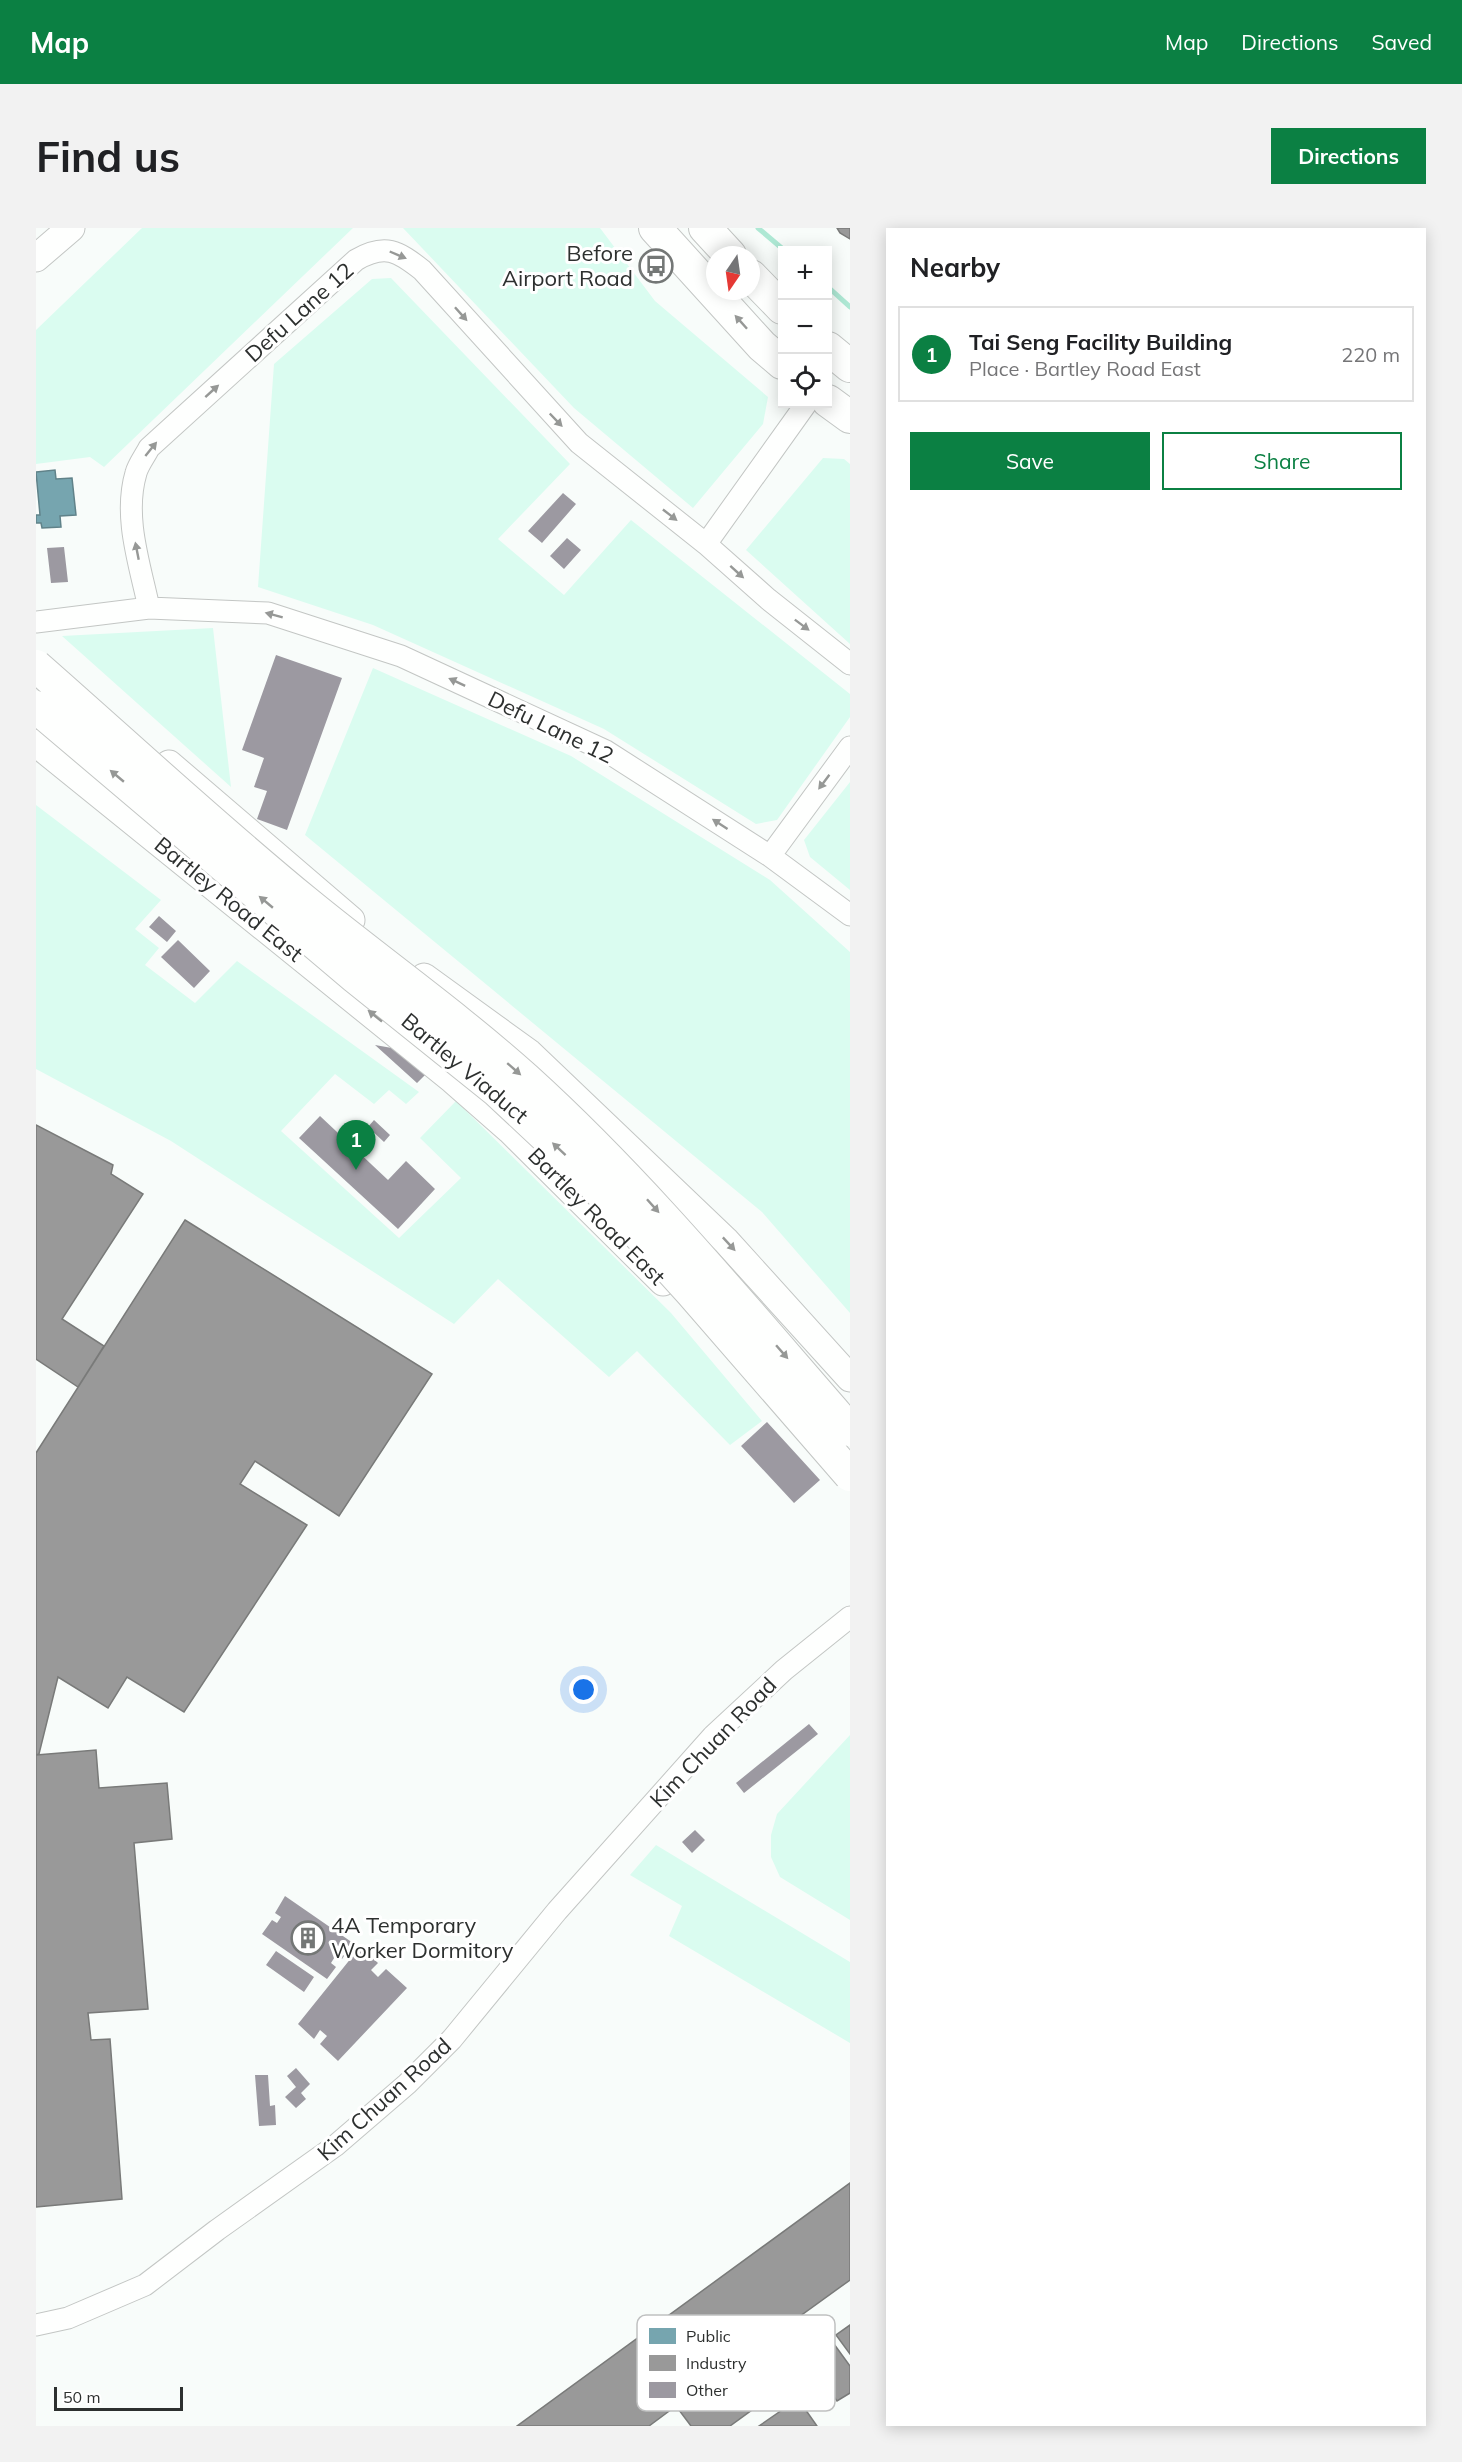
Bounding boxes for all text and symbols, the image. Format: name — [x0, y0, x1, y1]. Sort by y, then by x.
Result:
text: Map — [30, 25, 89, 60]
text: Map — [1165, 29, 1208, 55]
text: Directions — [1241, 29, 1338, 55]
text: Saved — [1371, 29, 1432, 55]
button: Directions — [1271, 128, 1426, 184]
text: Find us — [36, 130, 180, 183]
place label: Before Airport Road — [502, 239, 633, 292]
north arrow — [706, 246, 760, 300]
map controls — [778, 246, 832, 408]
button: + — [778, 246, 832, 300]
bus stop icon: Before Airport Road — [638, 248, 674, 284]
one-way arrow — [389, 250, 407, 260]
text: Nearby — [910, 251, 1000, 284]
street label: Defu Lane 12 — [239, 256, 359, 368]
button: − — [778, 300, 832, 354]
one-way arrow — [454, 306, 468, 321]
one-way arrow — [735, 315, 748, 330]
text: Tai Seng Facility Building — [969, 328, 1232, 356]
text: 1 — [926, 342, 938, 367]
text: 220 m — [1341, 342, 1400, 367]
button: locate — [778, 354, 832, 408]
text: Place · Bartley Road East — [969, 356, 1201, 381]
one-way arrow — [204, 385, 219, 398]
one-way arrow — [549, 412, 563, 426]
button: Save — [910, 432, 1150, 490]
button: Share — [1162, 432, 1402, 490]
one-way arrow — [144, 441, 157, 457]
one-way arrow — [662, 509, 677, 521]
one-way arrow — [132, 541, 141, 560]
one-way arrow — [729, 565, 744, 578]
one-way arrow — [265, 610, 283, 620]
one-way arrow — [794, 618, 809, 630]
one-way arrow — [448, 677, 466, 687]
street label: Defu Lane 12 — [484, 685, 618, 769]
one-way arrow — [109, 769, 125, 782]
one-way arrow — [818, 775, 830, 790]
one-way arrow — [712, 819, 729, 830]
street label: Bartley Road East — [149, 831, 309, 968]
one-way arrow — [258, 895, 274, 908]
street label: Bartley Viaduct — [396, 1007, 534, 1129]
one-way arrow — [367, 1010, 383, 1023]
one-way arrow — [506, 1062, 521, 1075]
pin: 1 — [336, 1120, 376, 1170]
street label: Bartley Road East — [522, 1141, 672, 1291]
one-way arrow — [553, 1143, 567, 1157]
one-way arrow — [646, 1198, 659, 1213]
one-way arrow — [722, 1236, 735, 1251]
one-way arrow — [775, 1344, 788, 1359]
street label: Kim Chuan Road — [644, 1671, 782, 1813]
your location — [569, 1675, 598, 1704]
place label: 4A Temporary Worker Dormitory — [331, 1911, 514, 1964]
building icon: 4A Temporary Worker Dormitory — [290, 1920, 326, 1956]
street label: Kim Chuan Road — [311, 2032, 457, 2166]
legend — [637, 2315, 835, 2411]
text: Public — [686, 2326, 731, 2346]
text: Industry — [686, 2353, 747, 2373]
text: Other — [686, 2380, 728, 2400]
scale bar — [54, 2384, 183, 2412]
text: 50 m — [63, 2387, 100, 2407]

